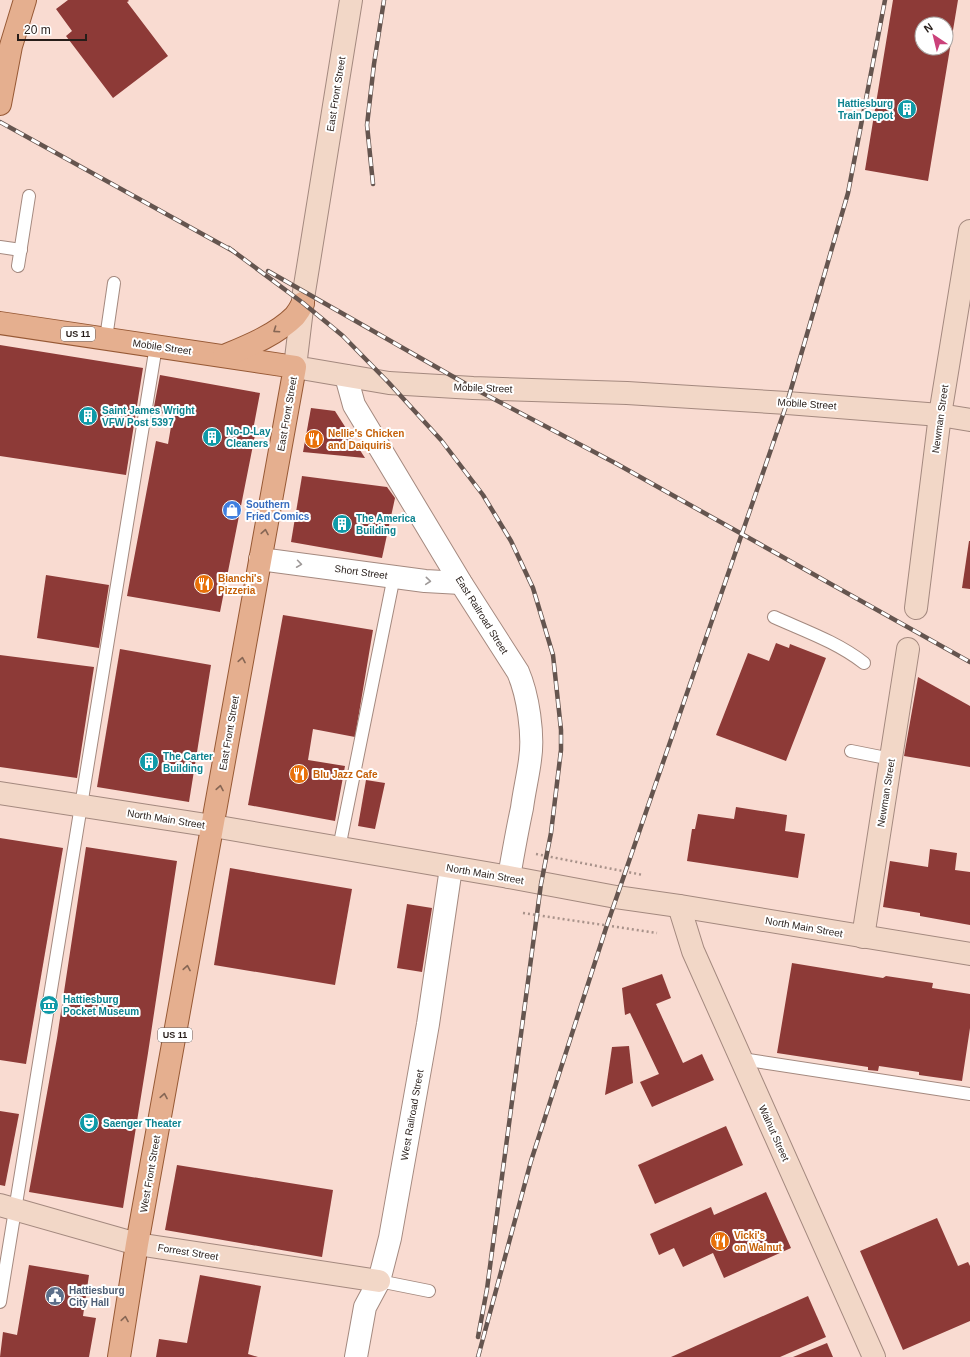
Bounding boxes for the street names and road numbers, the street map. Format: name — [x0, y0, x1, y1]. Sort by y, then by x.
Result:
street label: East Front Street — [325, 56, 347, 132]
road number: US 11 — [61, 327, 95, 341]
street label: Mobile Street — [132, 337, 192, 357]
street label: East Front Street — [275, 376, 299, 452]
street label: Mobile Street — [453, 381, 513, 395]
street label: Newman Street — [930, 384, 950, 454]
street label: Mobile Street — [777, 396, 837, 412]
street label: Short Street — [334, 563, 388, 581]
street label: East Railroad Street — [454, 574, 510, 656]
street label: East Front Street — [217, 695, 241, 771]
street label: Newman Street — [875, 758, 897, 828]
street label: North Main Street — [126, 807, 206, 831]
street label: North Main Street — [445, 862, 525, 886]
street label: North Main Street — [764, 915, 844, 939]
road number: US 11 — [158, 1028, 192, 1042]
street label: West Railroad Street — [399, 1068, 425, 1161]
street label: Walnut Street — [757, 1103, 791, 1163]
street label: West Front Street — [138, 1134, 162, 1213]
street label: Forrest Street — [157, 1242, 219, 1262]

